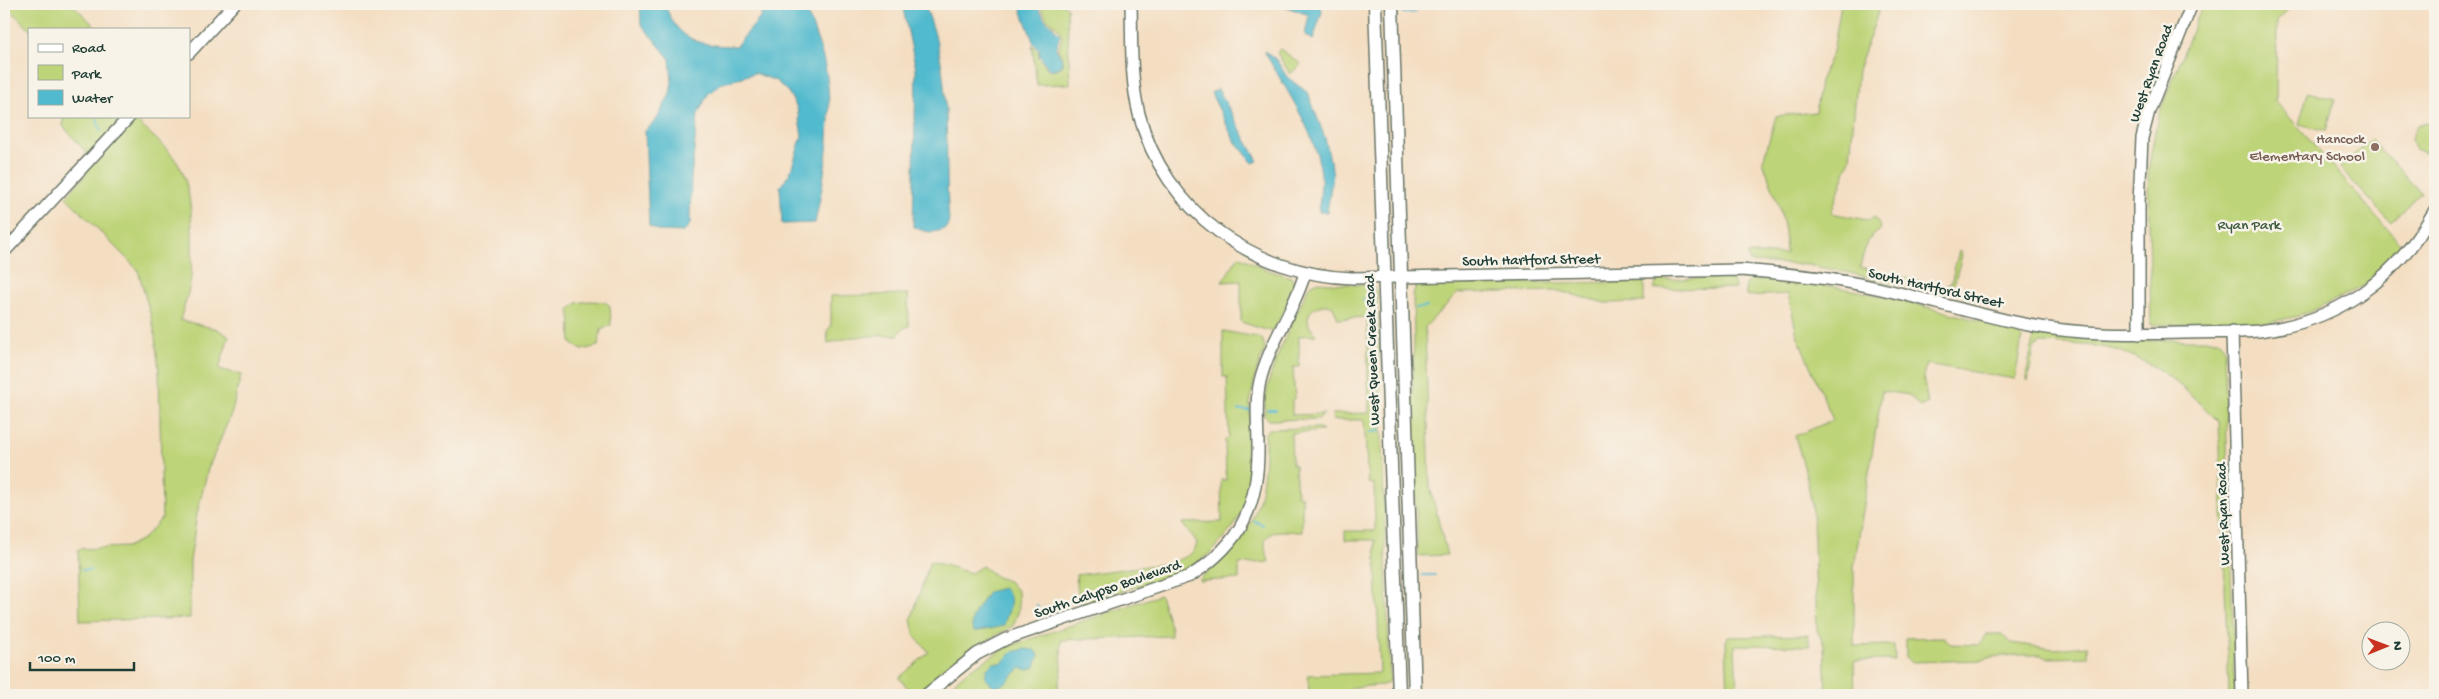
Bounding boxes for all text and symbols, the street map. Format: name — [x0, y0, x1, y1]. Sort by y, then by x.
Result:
street label: West Ryan Road — [2126, 21, 2178, 125]
legend — [28, 28, 190, 118]
text: Road — [72, 40, 106, 58]
text: Park — [71, 66, 102, 84]
text: Water — [72, 90, 114, 108]
place label: Hancock Elementary School — [2249, 131, 2366, 166]
marker: Hancock Elementary School — [2369, 141, 2381, 153]
park label: Ryan Park — [2218, 217, 2282, 235]
street label: South Hartford Street — [1462, 251, 1602, 271]
street label: South Hartford Street — [1866, 265, 2007, 314]
street label: West Queen Creek Road — [1361, 273, 1385, 426]
street label: West Ryan Road — [2213, 461, 2235, 566]
street label: South Calypso Boulevard — [1032, 556, 1184, 623]
north arrow — [2362, 622, 2412, 672]
scale bar — [30, 639, 134, 671]
text: N — [2388, 641, 2405, 651]
text: 100 m — [37, 650, 76, 668]

